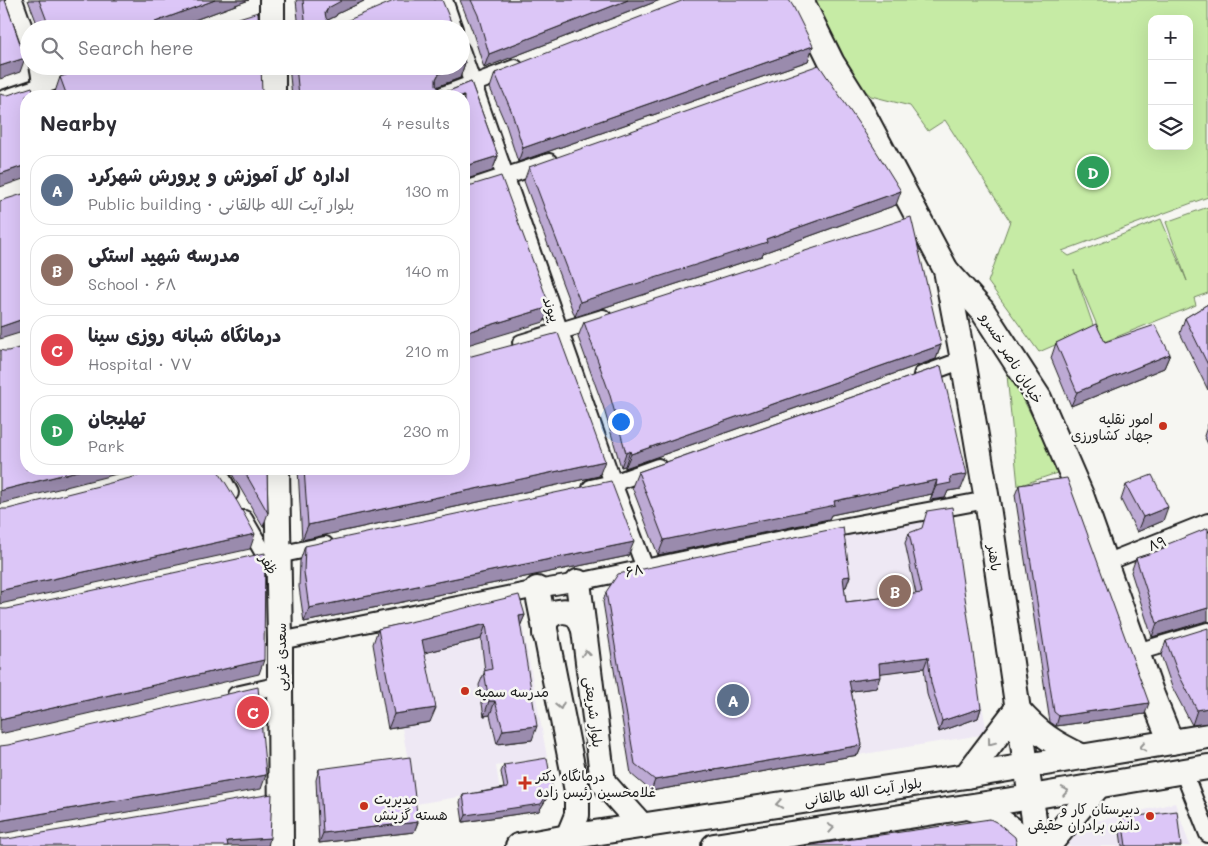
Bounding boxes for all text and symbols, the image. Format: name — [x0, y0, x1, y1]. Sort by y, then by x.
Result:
map controls — [1148, 15, 1193, 150]
button: + — [1148, 15, 1193, 60]
search box — [20, 20, 470, 75]
icon: search — [38, 34, 66, 62]
text: Search here — [78, 35, 194, 60]
button: − — [1148, 60, 1193, 105]
button: layers — [1148, 105, 1193, 150]
text: Nearby — [40, 109, 117, 136]
text: 4 results — [382, 112, 450, 133]
pin: D — [1077, 153, 1109, 191]
text: اداره کل آموزش و پرورش شهرکرد — [88, 162, 349, 187]
text: A — [51, 180, 63, 201]
text: 130 m — [405, 180, 449, 201]
text: Public building · بلوار آیت الله طالقانی — [88, 193, 354, 214]
text: مدرسه شهید استکی — [88, 242, 240, 267]
text: B — [52, 260, 62, 281]
text: 140 m — [405, 260, 449, 281]
text: School · ۶۸ — [88, 273, 177, 294]
street label: پیوند — [538, 294, 565, 325]
street label: خیابان ناصر خسرو — [976, 308, 1047, 407]
text: درمانگاه شبانه روزی سینا — [88, 322, 281, 347]
text: C — [51, 340, 63, 361]
text: 210 m — [405, 340, 449, 361]
text: Hospital · ۷۷ — [88, 353, 192, 374]
text: تهلیجان — [88, 405, 145, 430]
your location — [608, 409, 634, 435]
place label: امور نقلیه جهاد کشاورزی — [1071, 409, 1153, 444]
text: D — [51, 420, 63, 441]
text: 230 m — [403, 420, 449, 441]
marker: امور نقلیه جهاد کشاورزی — [1157, 420, 1169, 432]
text: Park — [88, 435, 124, 456]
street label: ۸۹ — [1145, 531, 1169, 555]
street label: باهنر — [984, 543, 1006, 572]
street label: ظفر — [255, 549, 283, 578]
street label: ۶۸ — [623, 559, 645, 581]
pin: B — [879, 572, 911, 610]
street label: سعدی غربی — [271, 623, 290, 691]
one-way arrow — [581, 649, 592, 657]
street label: بلوار شریعتی — [580, 676, 608, 748]
pin: A — [717, 681, 749, 719]
place label: مدرسه سمیه — [475, 682, 549, 701]
marker: مدرسه سمیه — [459, 685, 471, 697]
pin: C — [237, 693, 269, 731]
one-way arrow — [554, 701, 565, 710]
one-way arrow — [989, 736, 997, 745]
one-way arrow — [1138, 741, 1147, 751]
place label: درمانگاه دکتر غلامحسین رئیس زاده — [535, 766, 656, 801]
street label: بلوار آیت الله طالقانی — [803, 772, 923, 810]
marker: درمانگاه دکتر غلامحسین رئیس زاده — [518, 776, 532, 790]
one-way arrow — [1060, 786, 1069, 796]
place label: مدیریت هسته گزینش — [374, 789, 448, 824]
one-way arrow — [775, 799, 784, 809]
place label: دبیرستان کار و دانش برادران حقیقی — [1028, 799, 1140, 834]
marker: مدیریت هسته گزینش — [358, 800, 370, 812]
marker: دبیرستان کار و دانش برادران حقیقی — [1144, 810, 1156, 822]
one-way arrow — [827, 823, 835, 833]

